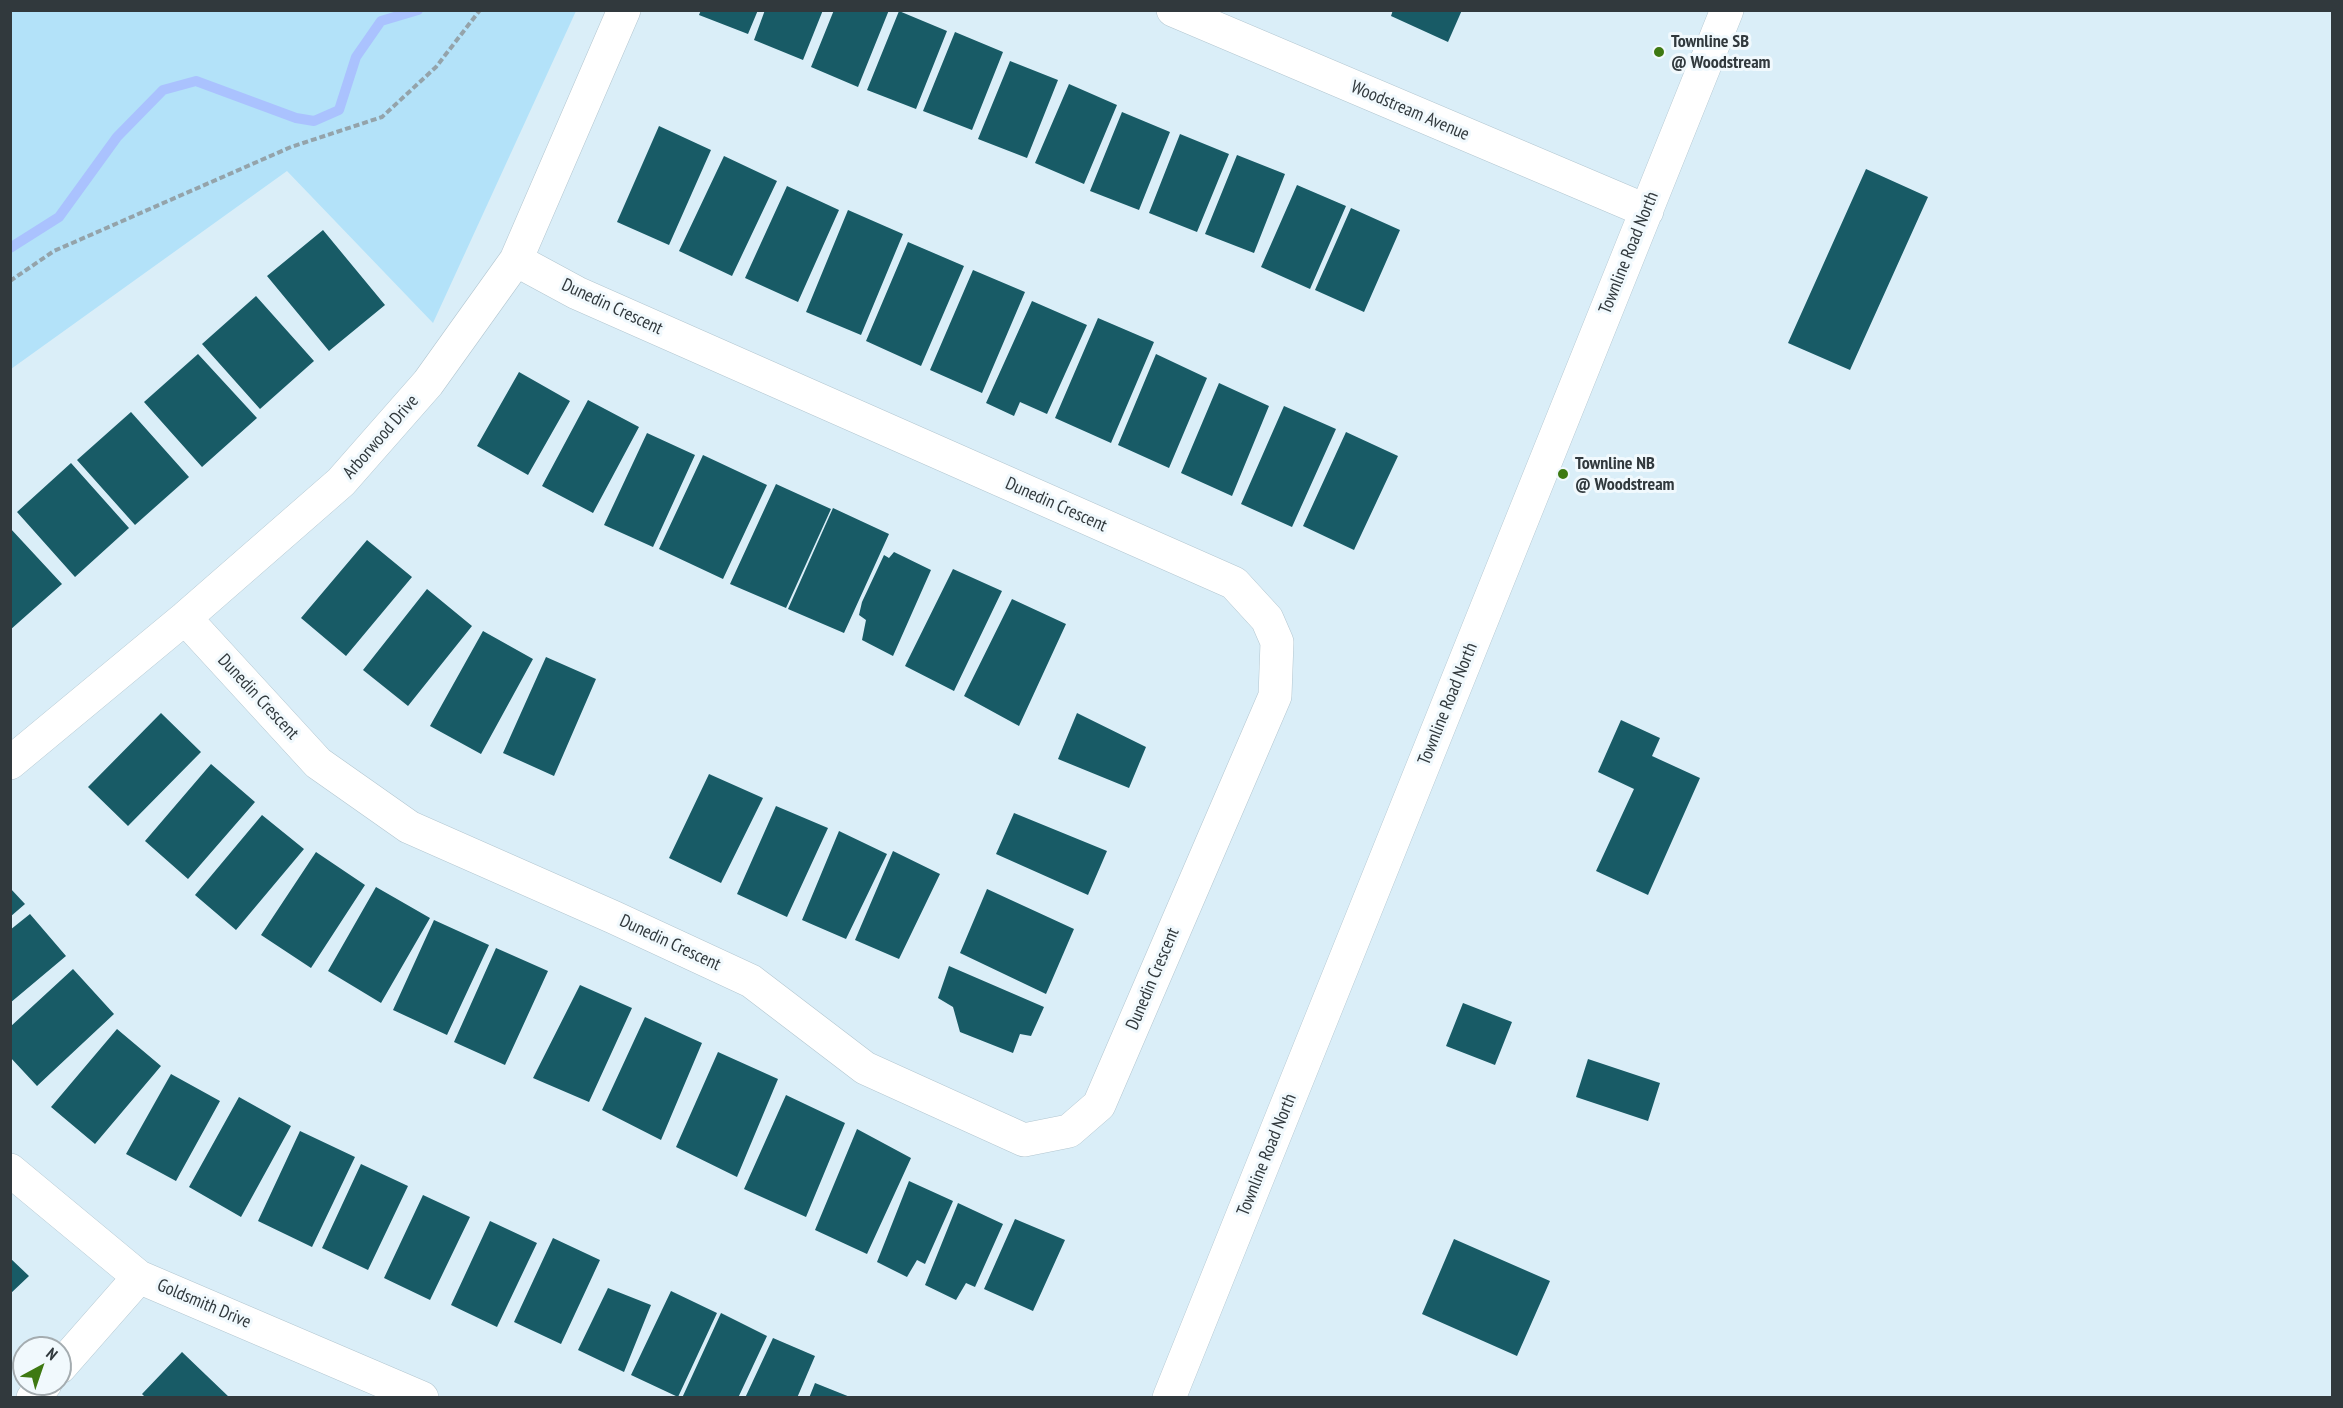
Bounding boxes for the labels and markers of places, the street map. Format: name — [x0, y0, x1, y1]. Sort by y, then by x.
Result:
place label: Townline SB @ Woodstream — [1671, 31, 1771, 74]
marker: Townline SB @ Woodstream — [1652, 45, 1666, 59]
place label: Townline NB @ Woodstream — [1575, 453, 1675, 496]
marker: Townline NB @ Woodstream — [1556, 467, 1570, 481]

